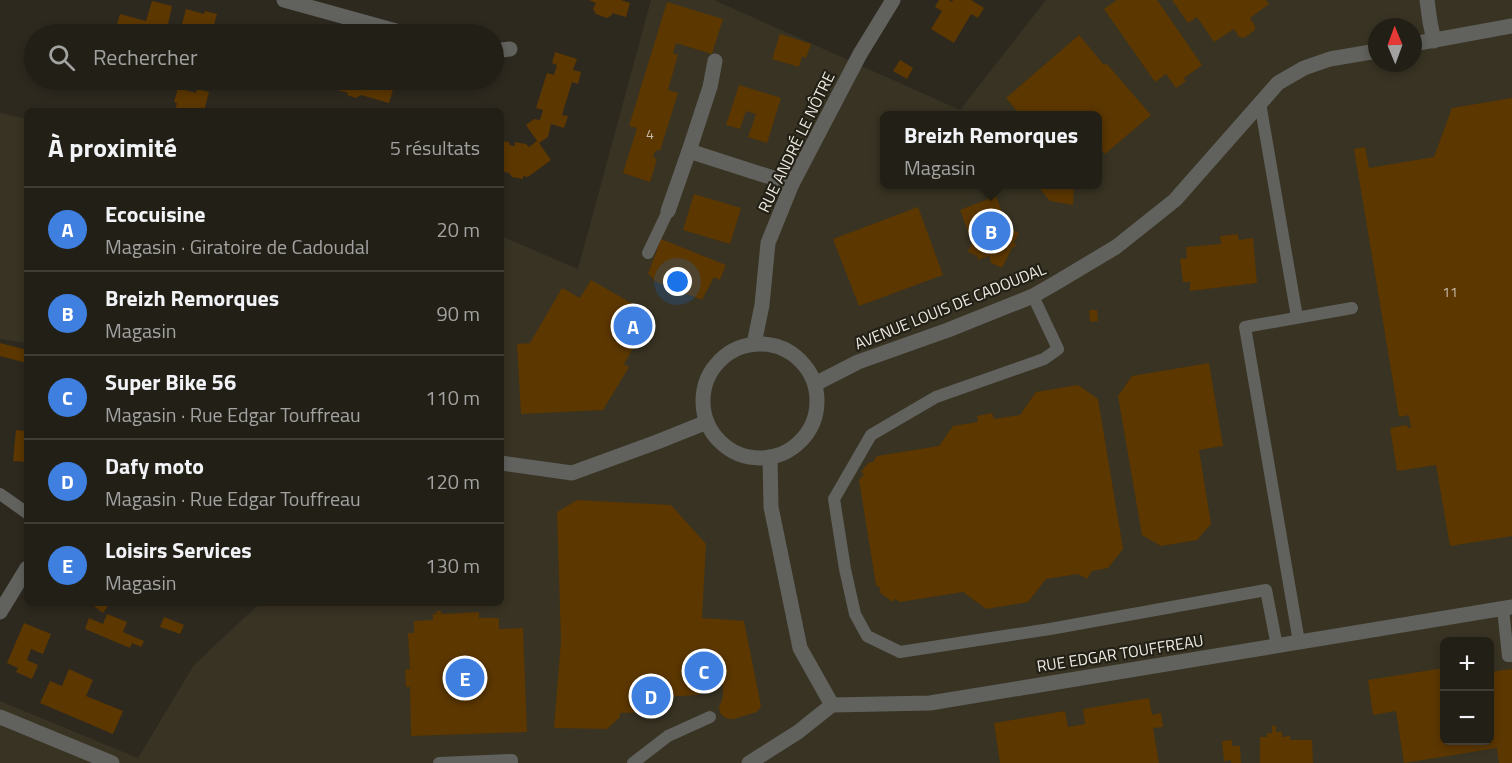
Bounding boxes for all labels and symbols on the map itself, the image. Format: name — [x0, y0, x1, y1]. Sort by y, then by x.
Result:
north arrow — [1368, 18, 1422, 72]
street label: RUE ANDRÉ LE NÔTRE — [752, 68, 841, 216]
house number: 4 — [646, 123, 654, 144]
pin: B — [972, 208, 1010, 254]
street label: AVENUE LOUIS DE CADOUDAL — [851, 256, 1050, 355]
your location — [663, 267, 692, 296]
house number: 11 — [1442, 281, 1458, 302]
pin: A — [614, 304, 652, 348]
street label: RUE EDGAR TOUFFREAU — [1035, 628, 1205, 678]
pin: C — [684, 648, 724, 694]
pin: E — [446, 656, 484, 700]
pin: D — [632, 674, 670, 718]

